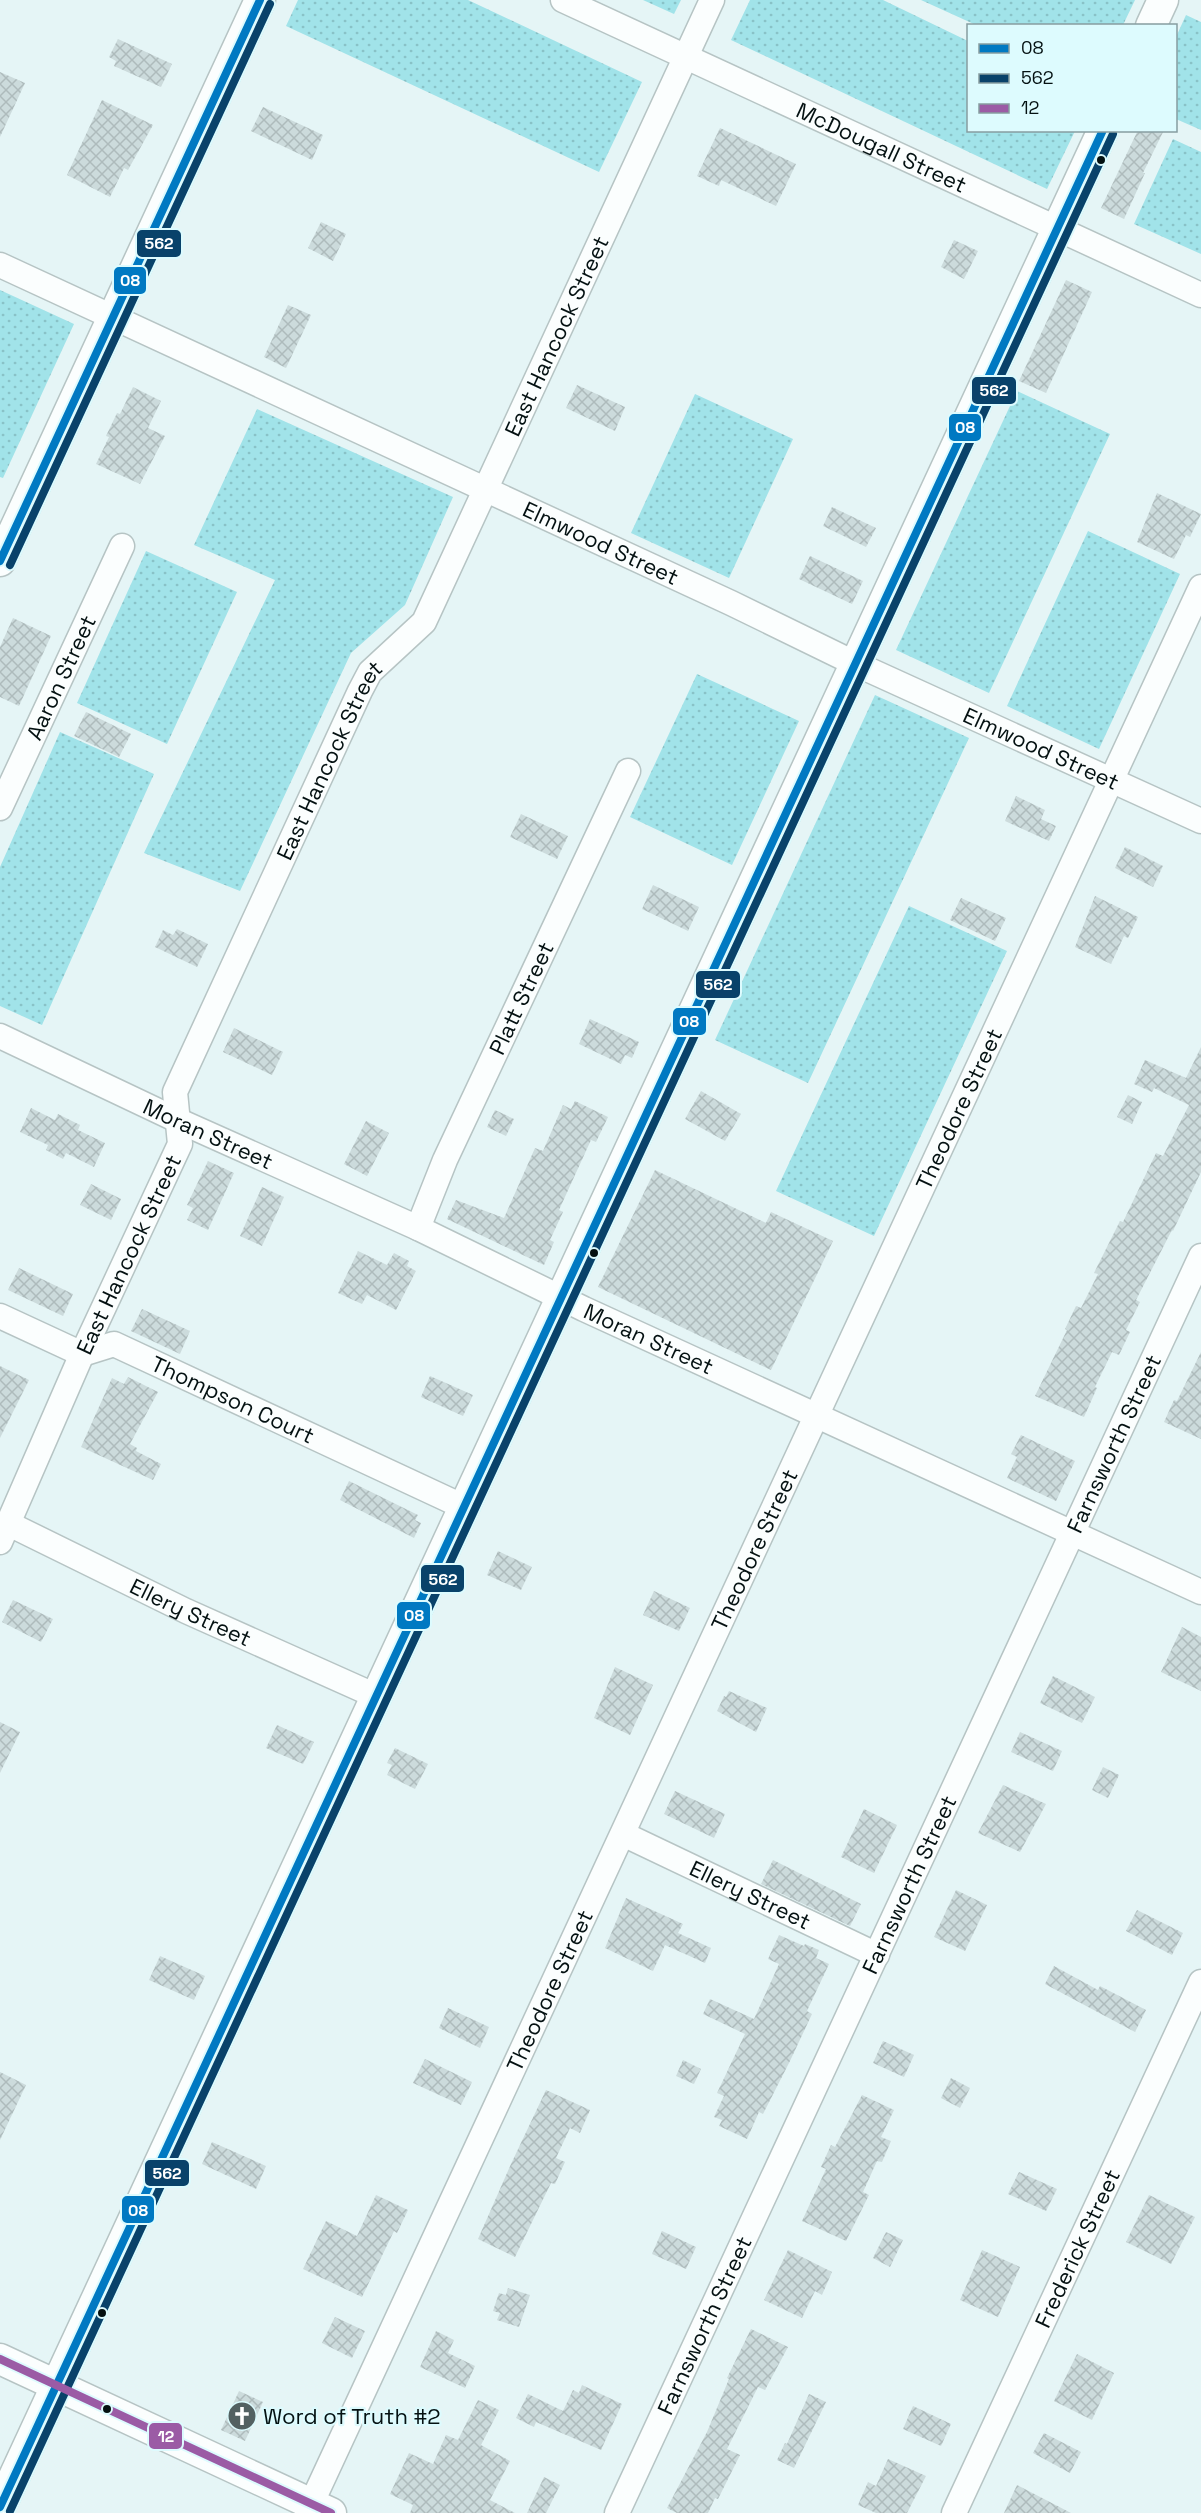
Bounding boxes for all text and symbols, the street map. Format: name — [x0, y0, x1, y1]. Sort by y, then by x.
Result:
legend — [967, 24, 1177, 132]
text: 08 — [1021, 36, 1044, 59]
text: 562 — [1021, 66, 1054, 89]
street label: McDougall Street — [792, 96, 971, 199]
text: 12 — [1021, 96, 1039, 119]
unlabelled marker — [1095, 154, 1107, 166]
line badge: 562 — [136, 229, 182, 258]
street label: East Hancock Street — [498, 231, 615, 440]
text: 562 — [145, 233, 173, 254]
line badge: 08 — [113, 266, 147, 295]
text: 08 — [120, 270, 140, 291]
line badge: 562 — [971, 376, 1017, 405]
text: 562 — [980, 380, 1008, 401]
line badge: 08 — [948, 413, 982, 442]
text: 08 — [955, 417, 975, 438]
street label: Elmwood Street — [519, 495, 683, 591]
street label: Aaron Street — [20, 611, 102, 744]
street label: East Hancock Street — [270, 654, 388, 864]
street label: Elmwood Street — [959, 701, 1124, 796]
street label: Platt Street — [483, 937, 560, 1059]
line badge: 562 — [695, 970, 741, 999]
text: 562 — [704, 974, 732, 995]
line badge: 08 — [672, 1007, 707, 1036]
text: 08 — [679, 1011, 699, 1032]
street label: Theodore Street — [909, 1024, 1008, 1194]
street label: Moran Street — [139, 1092, 278, 1175]
street label: East Hancock Street — [70, 1150, 187, 1359]
unlabelled marker — [588, 1247, 600, 1259]
street label: Moran Street — [579, 1297, 718, 1381]
street label: Thompson Court — [147, 1349, 319, 1449]
street label: Farnsworth Street — [1060, 1350, 1167, 1537]
street label: Theodore Street — [705, 1465, 804, 1635]
line badge: 562 — [420, 1564, 465, 1593]
text: 562 — [429, 1569, 457, 1590]
street label: Ellery Street — [125, 1572, 256, 1652]
line badge: 08 — [396, 1601, 431, 1630]
text: 08 — [404, 1605, 424, 1626]
street label: Farnsworth Street — [856, 1791, 962, 1978]
street label: Ellery Street — [685, 1854, 815, 1935]
street label: Theodore Street — [500, 1905, 599, 2076]
line badge: 562 — [144, 2159, 190, 2187]
text: 562 — [153, 2163, 181, 2184]
street label: Frederick Street — [1028, 2165, 1126, 2332]
line badge: 08 — [121, 2195, 155, 2224]
text: 08 — [128, 2200, 148, 2221]
street label: Farnsworth Street — [651, 2232, 758, 2419]
unlabelled marker — [96, 2307, 108, 2319]
church icon: Word of Truth #2 — [226, 2400, 258, 2432]
place label: Word of Truth #2 — [263, 2402, 441, 2430]
unlabelled marker — [101, 2403, 113, 2415]
line badge: 12 — [148, 2422, 183, 2450]
text: 12 — [158, 2426, 174, 2447]

